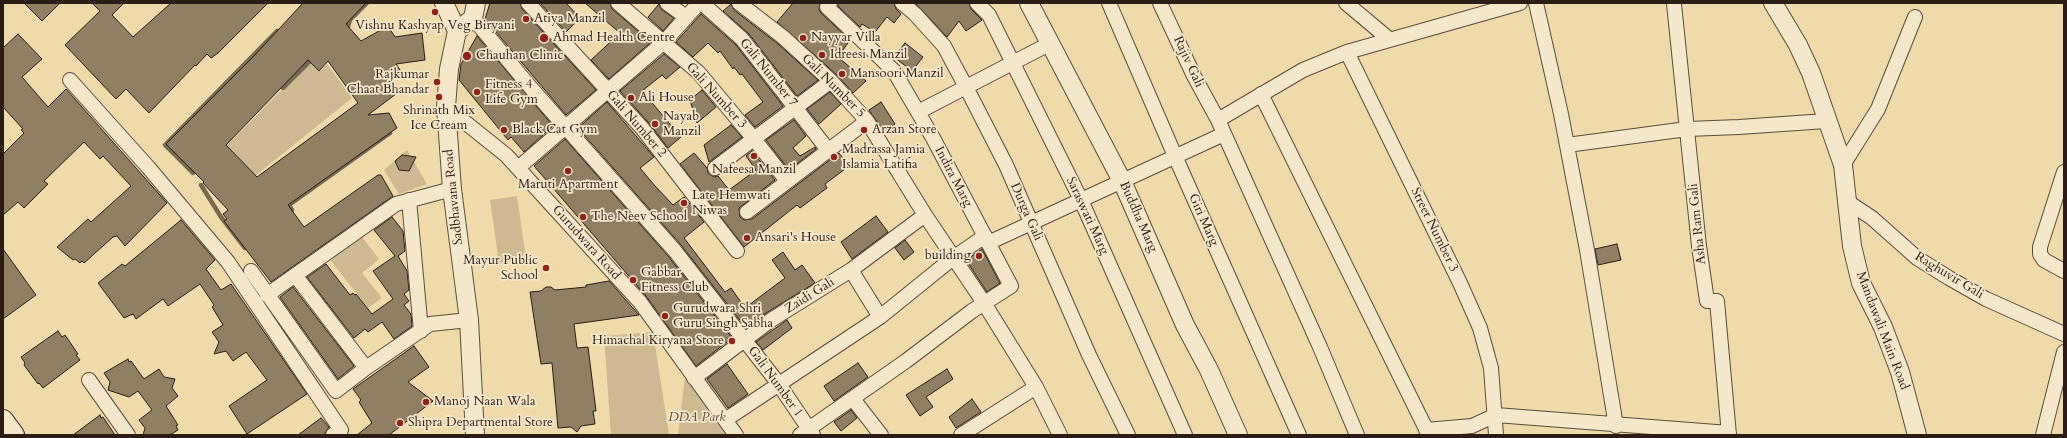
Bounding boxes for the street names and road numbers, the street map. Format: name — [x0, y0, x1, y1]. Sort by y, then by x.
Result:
street label: Rajiv Gali — [1169, 34, 1207, 90]
street label: Gali Number 7 — [736, 36, 800, 110]
street label: Gali Number 5 — [798, 51, 868, 121]
street label: Gali Number 3 — [682, 60, 750, 132]
street label: Gali Number 2 — [603, 87, 669, 161]
street label: Indira Marg — [931, 144, 975, 210]
street label: Sadbhavana Road — [441, 148, 467, 246]
street label: Saraswati Marg — [1062, 175, 1112, 257]
street label: Buddha Marg — [1115, 179, 1161, 255]
street label: Durga Gali — [1006, 181, 1046, 243]
street label: Asha Ram Gali — [1686, 182, 1710, 266]
street label: Street Number 3 — [1407, 185, 1461, 275]
street label: Giri Marg — [1185, 191, 1221, 249]
street label: Gurudwara Road — [549, 203, 623, 283]
street label: Raghuvir Gali — [1912, 249, 1986, 303]
street label: Mandawali Main Road — [1852, 270, 1912, 392]
street label: Zaidi Gali — [782, 275, 838, 317]
street label: Gali Number 1 — [744, 344, 806, 420]

